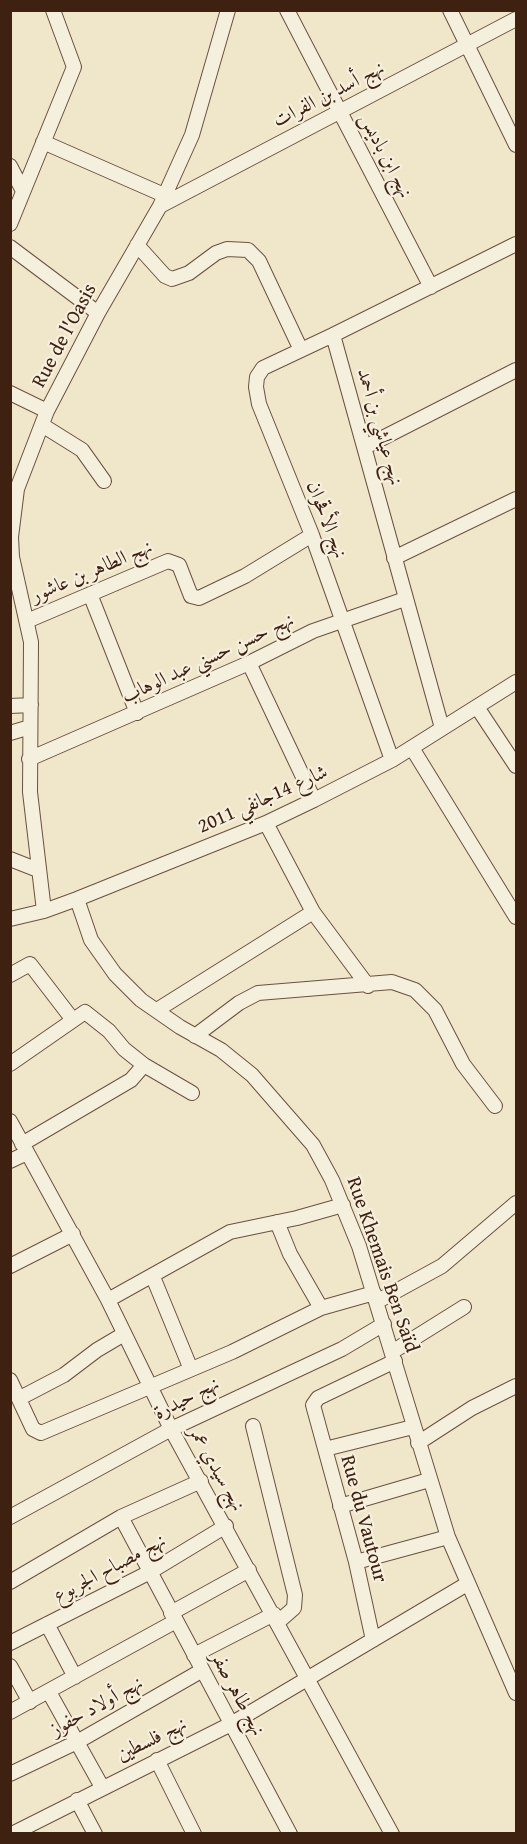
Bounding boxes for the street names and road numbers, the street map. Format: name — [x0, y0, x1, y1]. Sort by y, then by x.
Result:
street label: نهج أسد بن الفرات — [269, 57, 389, 133]
street label: نهج ابن باديس — [353, 109, 417, 203]
street label: Rue de l'Oasis — [28, 280, 102, 392]
street label: نهج عياشي بن أحمد — [351, 366, 407, 488]
street label: نهج الأقحوان — [300, 478, 352, 562]
street label: نهج الطاهر بن عاشور — [28, 536, 156, 608]
street label: نهج حسن حسني عبد الوهاب — [118, 609, 298, 709]
street label: شارع 14جانفي 2011 — [194, 761, 332, 839]
street label: Rue Khemais Ben Saïd — [341, 1174, 423, 1356]
street label: نهج حيدرة — [150, 1372, 224, 1426]
street label: نهج سيدي عمر — [183, 1422, 249, 1516]
street label: Rue du Vautour — [335, 1453, 391, 1585]
street label: نهج مصباح الجربوع — [50, 1529, 170, 1609]
street label: نهج طاهر صفر — [205, 1648, 269, 1740]
street label: نهج أولاد حفوز — [46, 1672, 148, 1742]
street label: نهج فلسطين — [113, 1713, 191, 1767]

